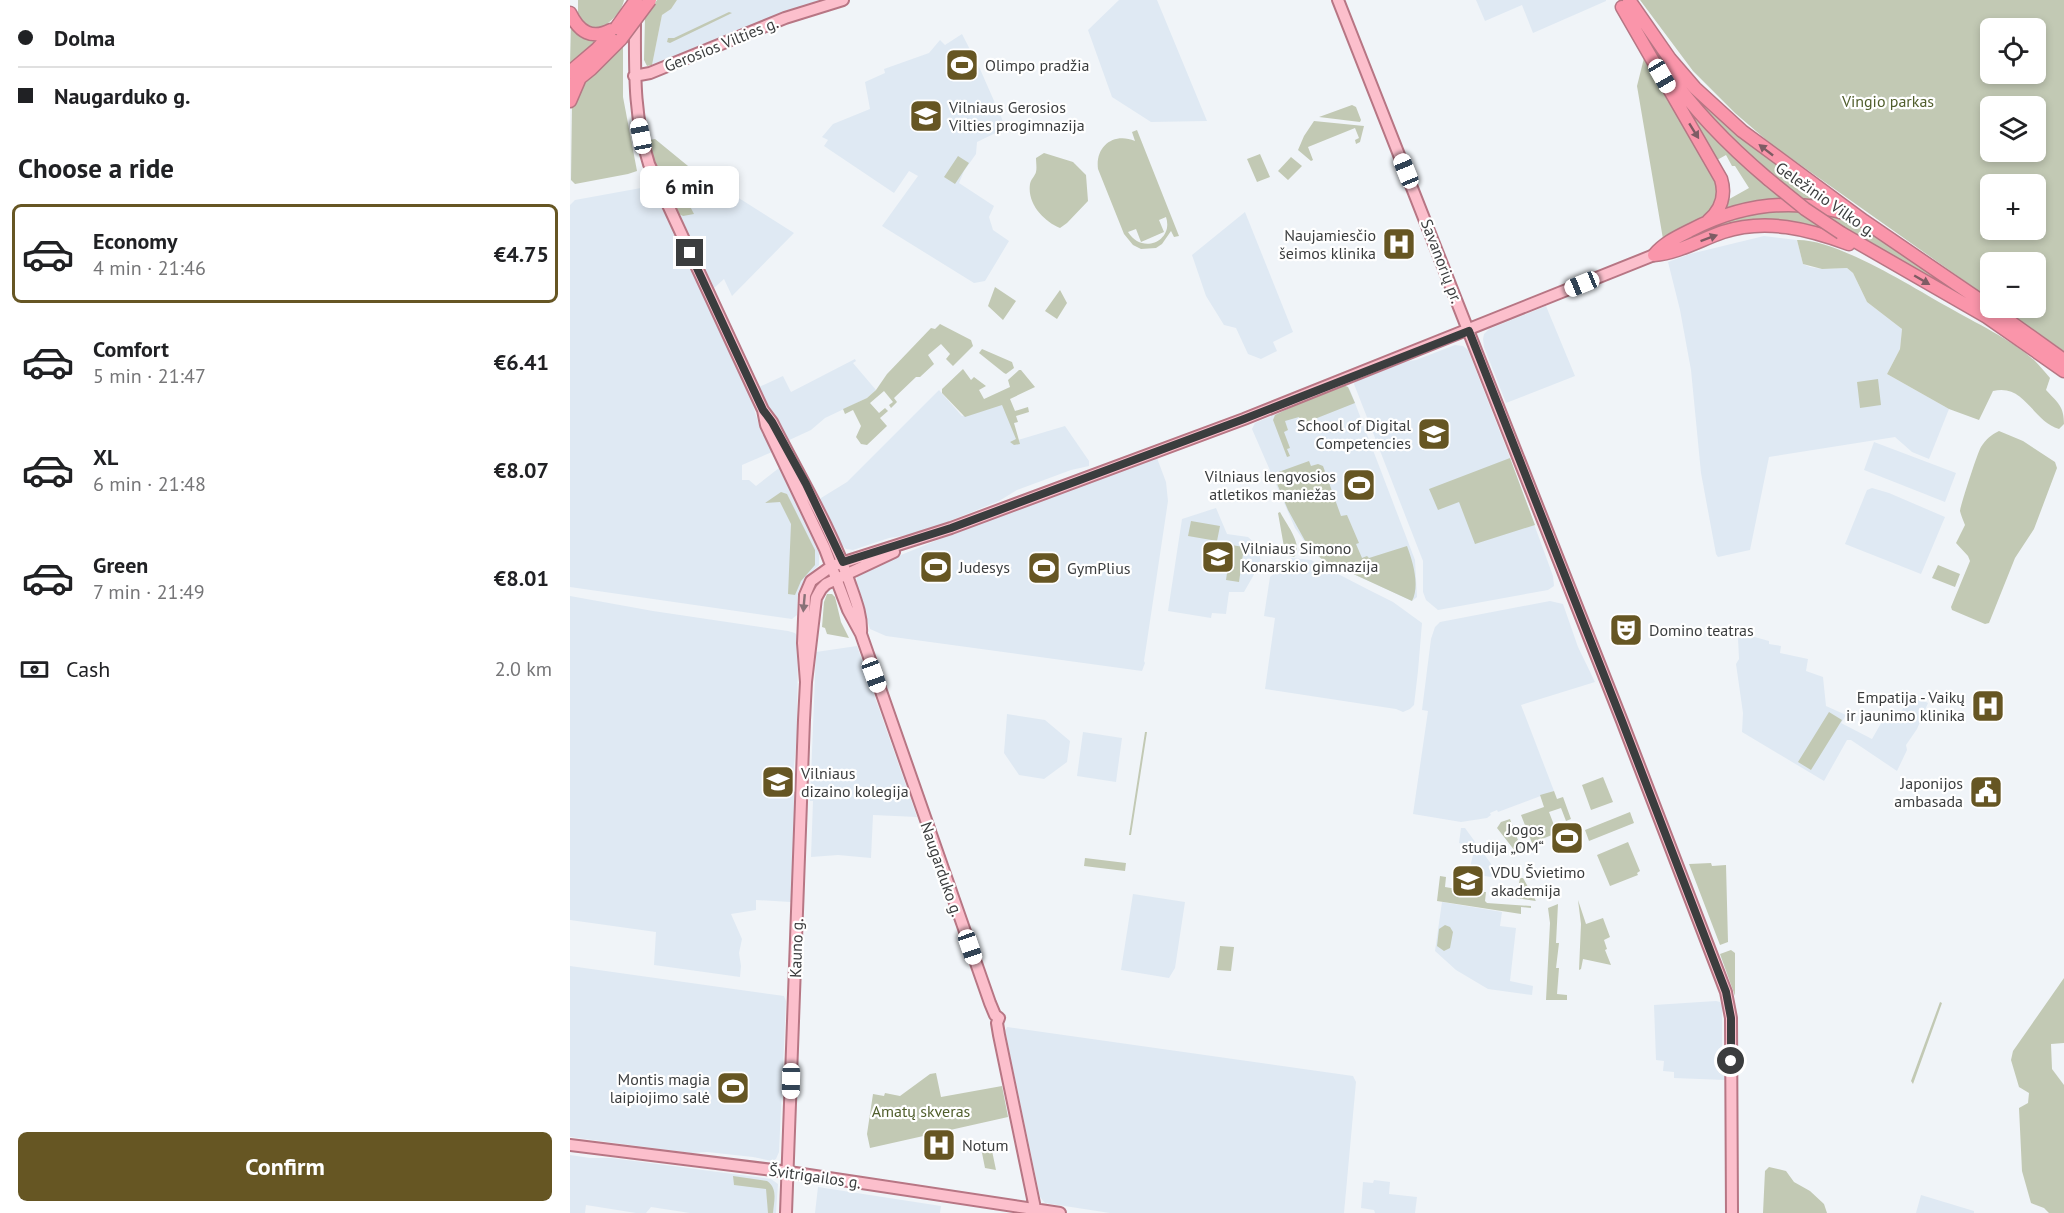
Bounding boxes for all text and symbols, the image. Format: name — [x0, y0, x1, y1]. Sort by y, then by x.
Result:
street label: Gerosios Vilties g. — [661, 12, 781, 76]
map controls — [1980, 18, 2046, 318]
button: locate — [1980, 18, 2046, 84]
text: Dolma — [54, 24, 115, 52]
sports icon: Olimpo pradžia — [944, 47, 980, 83]
place label: Olimpo pradžia — [985, 55, 1089, 75]
car — [1645, 56, 1679, 96]
text: Naugarduko g. — [54, 82, 190, 110]
park label: Vingio parkas — [1841, 91, 1934, 111]
button: layers — [1980, 96, 2046, 162]
place label: Vilniaus Gerosios Vilties progimnazija — [948, 97, 1085, 135]
school or university icon: Vilniaus Gerosios Vilties progimnazija — [908, 98, 944, 134]
car — [629, 117, 653, 155]
one-way arrow — [1688, 123, 1699, 139]
one-way arrow — [1758, 144, 1773, 156]
text: Choose a ride — [18, 151, 174, 185]
car — [1391, 151, 1421, 191]
street label: Geležinio Vilko g. — [1772, 157, 1880, 241]
callout: 6 min — [640, 166, 740, 208]
text: 6 min — [665, 174, 714, 200]
button: + — [1980, 174, 2046, 240]
street label: Savanorių pr. — [1417, 216, 1467, 306]
place label: Naujamiesčio šeimos klinika — [1279, 225, 1376, 263]
hospital icon: Naujamiesčio šeimos klinika — [1381, 226, 1417, 262]
icon: car — [21, 227, 75, 281]
text: Economy — [93, 227, 177, 255]
one-way arrow — [1700, 232, 1718, 242]
route end — [676, 239, 703, 266]
text: €4.75 — [494, 240, 549, 268]
button: − — [1980, 252, 2046, 318]
text: 4 min · 21:46 — [93, 255, 206, 281]
car — [1562, 269, 1602, 299]
one-way arrow — [1914, 275, 1931, 285]
icon: car — [21, 335, 75, 389]
text: Comfort — [93, 335, 169, 363]
text: €6.41 — [494, 348, 549, 376]
text: 5 min · 21:47 — [93, 363, 206, 389]
place label: School of Digital Competencies — [1297, 415, 1411, 453]
school or university icon: School of Digital Competencies — [1416, 416, 1452, 452]
icon: car — [21, 443, 75, 497]
text: XL — [93, 443, 118, 471]
text: €8.07 — [494, 456, 549, 484]
place label: Vilniaus lengvosios atletikos maniežas — [1204, 466, 1336, 504]
sports icon: Vilniaus lengvosios atletikos maniežas — [1341, 467, 1377, 503]
text: 6 min · 21:48 — [93, 471, 206, 497]
place label: Vilniaus Simono Konarskio gimnazija — [1240, 538, 1378, 576]
school or university icon: Vilniaus Simono Konarskio gimnazija — [1200, 539, 1236, 575]
sports icon: Judesys — [918, 549, 954, 585]
sports icon: GymPlius — [1026, 550, 1062, 586]
icon: car — [21, 551, 75, 605]
text: Green — [93, 551, 148, 579]
place label: Judesys — [958, 557, 1010, 577]
place label: GymPlius — [1067, 558, 1131, 578]
text: €8.01 — [494, 564, 549, 592]
text: 7 min · 21:49 — [93, 579, 205, 605]
one-way arrow — [799, 594, 809, 613]
theatre icon: Domino teatras — [1608, 612, 1644, 648]
place label: Domino teatras — [1649, 620, 1754, 640]
icon: cash — [18, 653, 51, 686]
text: Cash — [66, 655, 110, 683]
car — [859, 655, 889, 695]
text: 2.0 km — [495, 656, 552, 682]
place label: Empatija - Vaikų ir jaunimo klinika — [1846, 687, 1965, 725]
hospital icon: Empatija - Vaikų ir jaunimo klinika — [1970, 688, 2006, 724]
place label: Vilniaus dizaino kolegija — [800, 763, 909, 801]
school or university icon: Vilniaus dizaino kolegija — [760, 764, 796, 800]
place label: Japonijos ambasada — [1894, 773, 1963, 811]
public building icon: Japonijos ambasada — [1968, 774, 2004, 810]
street label: Naugarduko g. — [916, 819, 968, 919]
place label: Jogos studija „OM“ — [1461, 819, 1544, 857]
sports icon: Jogos studija „OM“ — [1549, 820, 1585, 856]
place label: VDU Švietimo akademija — [1490, 862, 1585, 900]
school or university icon: VDU Švietimo akademija — [1450, 863, 1486, 899]
street label: Kauno g. — [785, 918, 807, 978]
car — [956, 927, 984, 967]
route start — [1717, 1047, 1744, 1074]
car — [782, 1063, 800, 1099]
place label: Montis magia laipiojimo salė — [610, 1069, 710, 1107]
sports icon: Montis magia laipiojimo salė — [715, 1070, 751, 1106]
park label: Amatų skveras — [872, 1101, 971, 1121]
hospital icon: Notum — [921, 1127, 957, 1163]
button: Confirm — [18, 1132, 552, 1201]
place label: Notum — [962, 1135, 1008, 1155]
street label: Švitrigailos g. — [768, 1160, 862, 1192]

